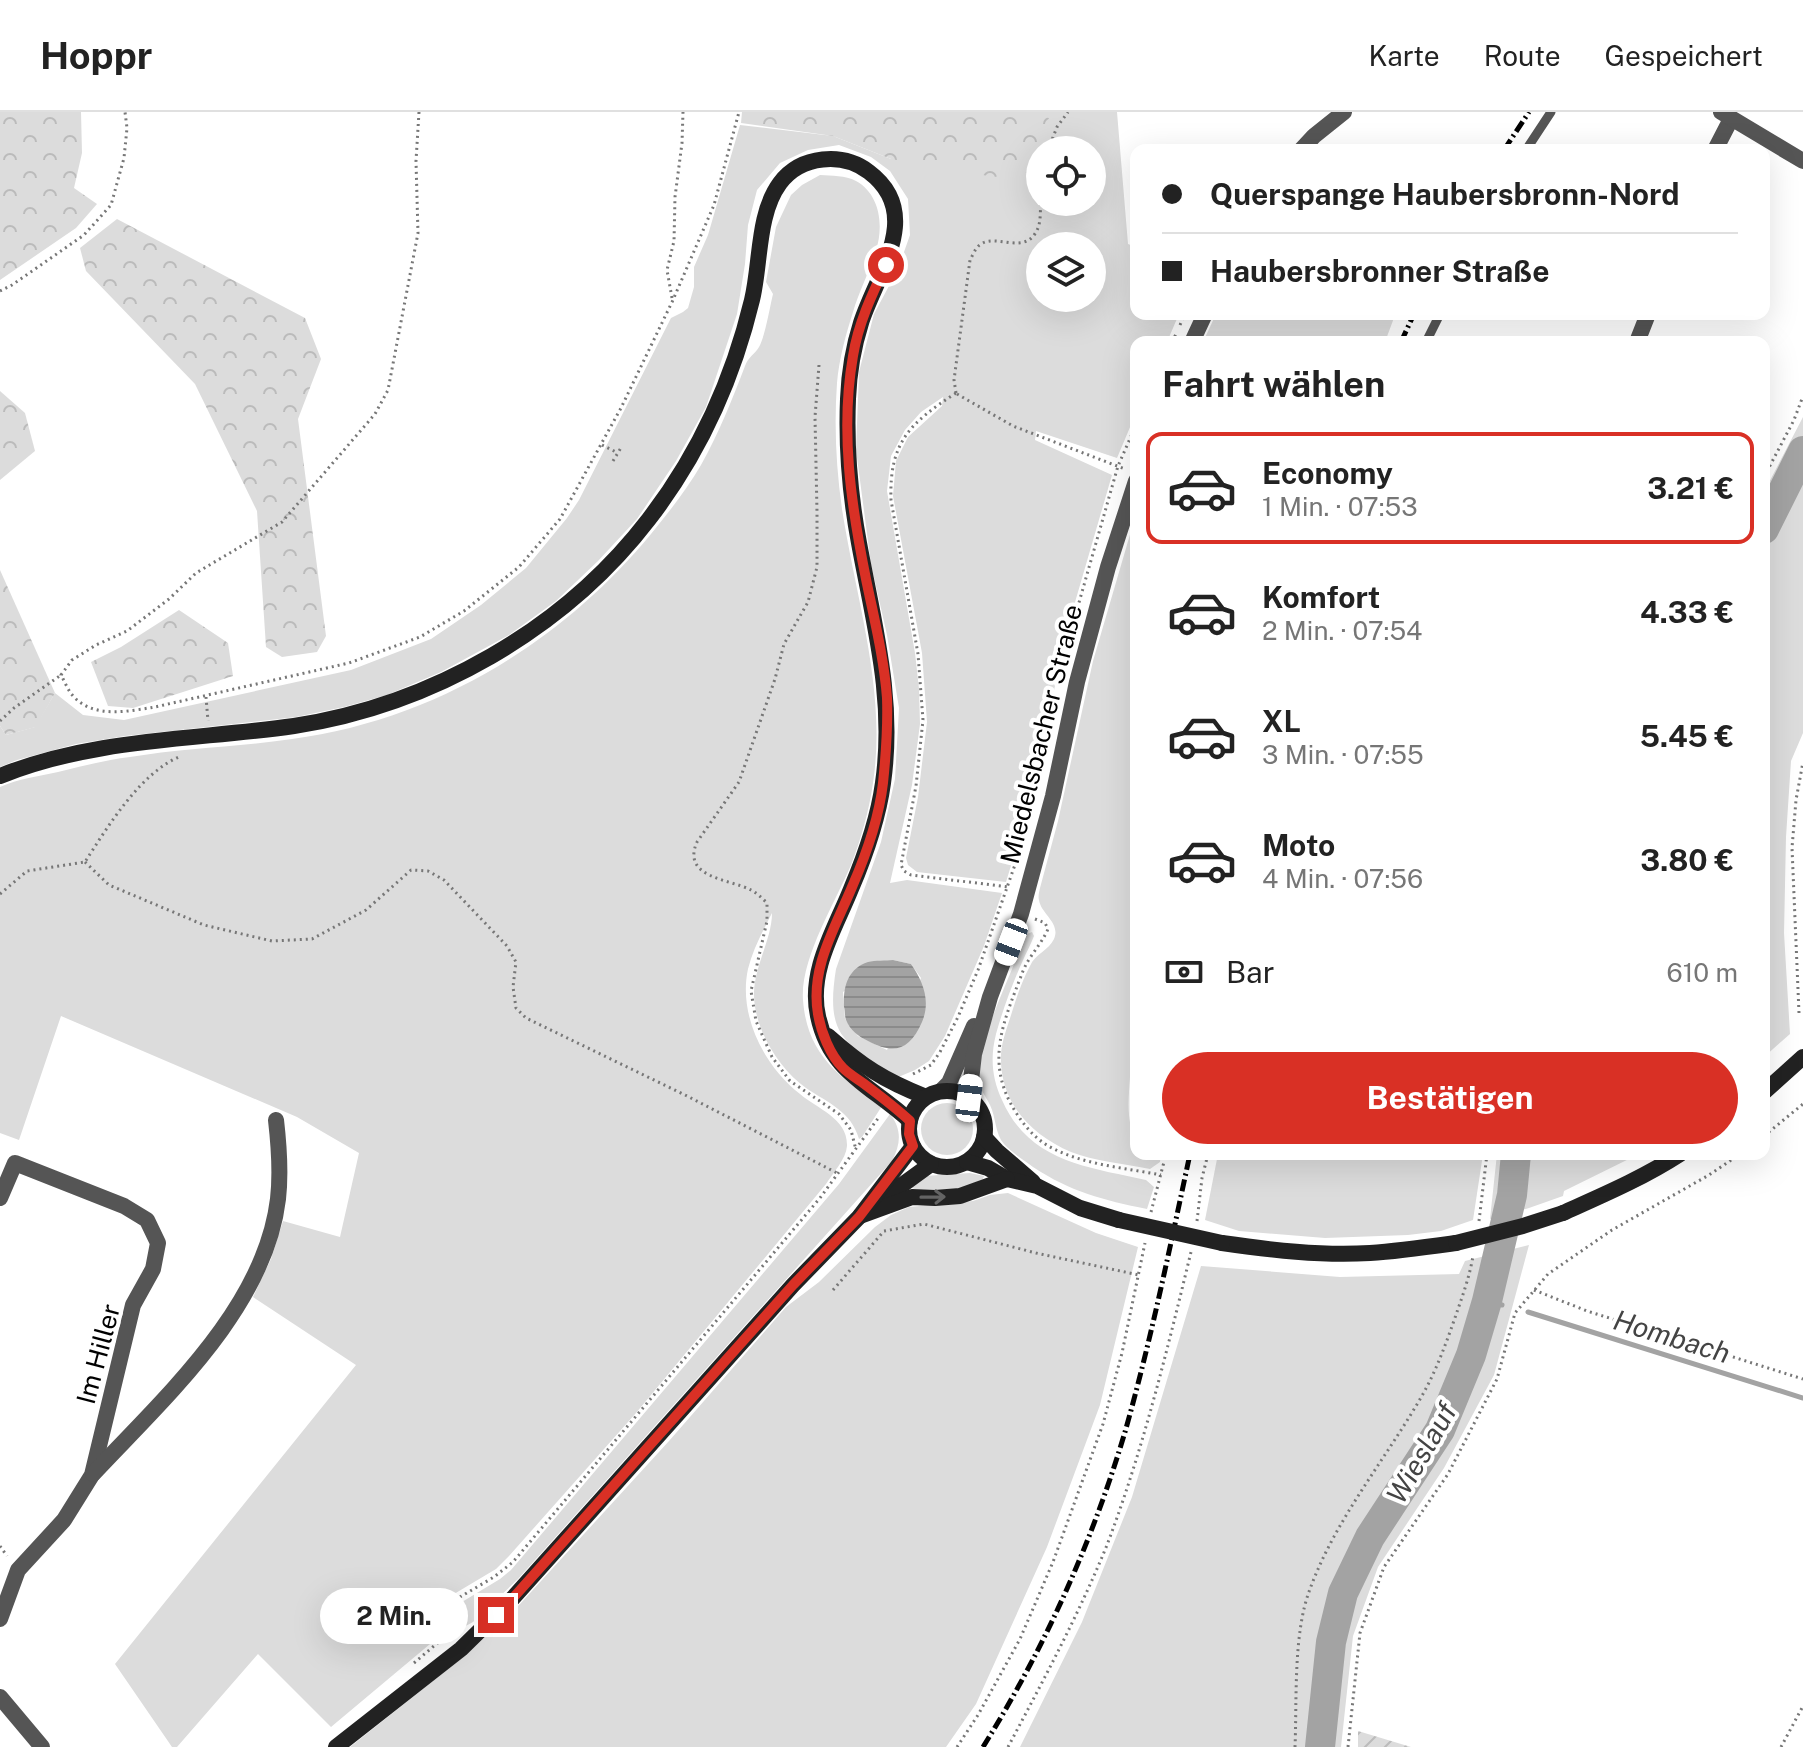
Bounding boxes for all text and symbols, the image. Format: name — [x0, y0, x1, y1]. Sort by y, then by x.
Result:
text: Hoppr — [40, 33, 152, 78]
text: Karte — [1368, 39, 1440, 72]
text: Route — [1484, 39, 1561, 72]
text: Gespeichert — [1605, 39, 1763, 72]
map controls — [1026, 136, 1106, 312]
button: locate — [1026, 136, 1106, 216]
text: Querspange Haubersbronn-Nord — [1210, 176, 1680, 212]
button: layers — [1026, 232, 1106, 312]
route start — [868, 247, 904, 283]
text: Haubersbronner Straße — [1210, 253, 1549, 289]
text: Fahrt wählen — [1162, 363, 1385, 405]
icon: car — [1166, 452, 1238, 524]
text: Economy — [1262, 455, 1393, 491]
text: 3.21 € — [1647, 470, 1734, 506]
text: 1 Min. · 07:53 — [1262, 491, 1418, 522]
icon: car — [1166, 576, 1238, 648]
text: Komfort — [1262, 579, 1380, 615]
text: 4.33 € — [1640, 594, 1734, 630]
street label: Miedelsbacher Straße — [994, 601, 1088, 867]
text: 2 Min. · 07:54 — [1262, 615, 1422, 646]
icon: car — [1166, 700, 1238, 772]
text: XL — [1262, 703, 1301, 739]
text: 5.45 € — [1640, 718, 1734, 754]
text: 3 Min. · 07:55 — [1262, 739, 1424, 770]
icon: car — [1166, 824, 1238, 896]
text: Moto — [1262, 827, 1335, 863]
text: 3.80 € — [1640, 842, 1734, 878]
text: 4 Min. · 07:56 — [1262, 863, 1423, 894]
car — [991, 915, 1031, 969]
icon: cash — [1162, 950, 1206, 994]
text: Bar — [1226, 954, 1274, 990]
text: 610 m — [1667, 957, 1738, 988]
button: Bestätigen — [1162, 1052, 1738, 1144]
car — [954, 1073, 984, 1123]
one-way arrow — [919, 1189, 946, 1205]
street label: Im Hiller — [70, 1301, 126, 1407]
water label: Hombach — [1610, 1303, 1734, 1369]
water label: Wieslauf — [1379, 1396, 1464, 1509]
callout: 2 Min. — [320, 1587, 468, 1643]
route end — [478, 1597, 514, 1633]
text: 2 Min. — [356, 1600, 432, 1631]

